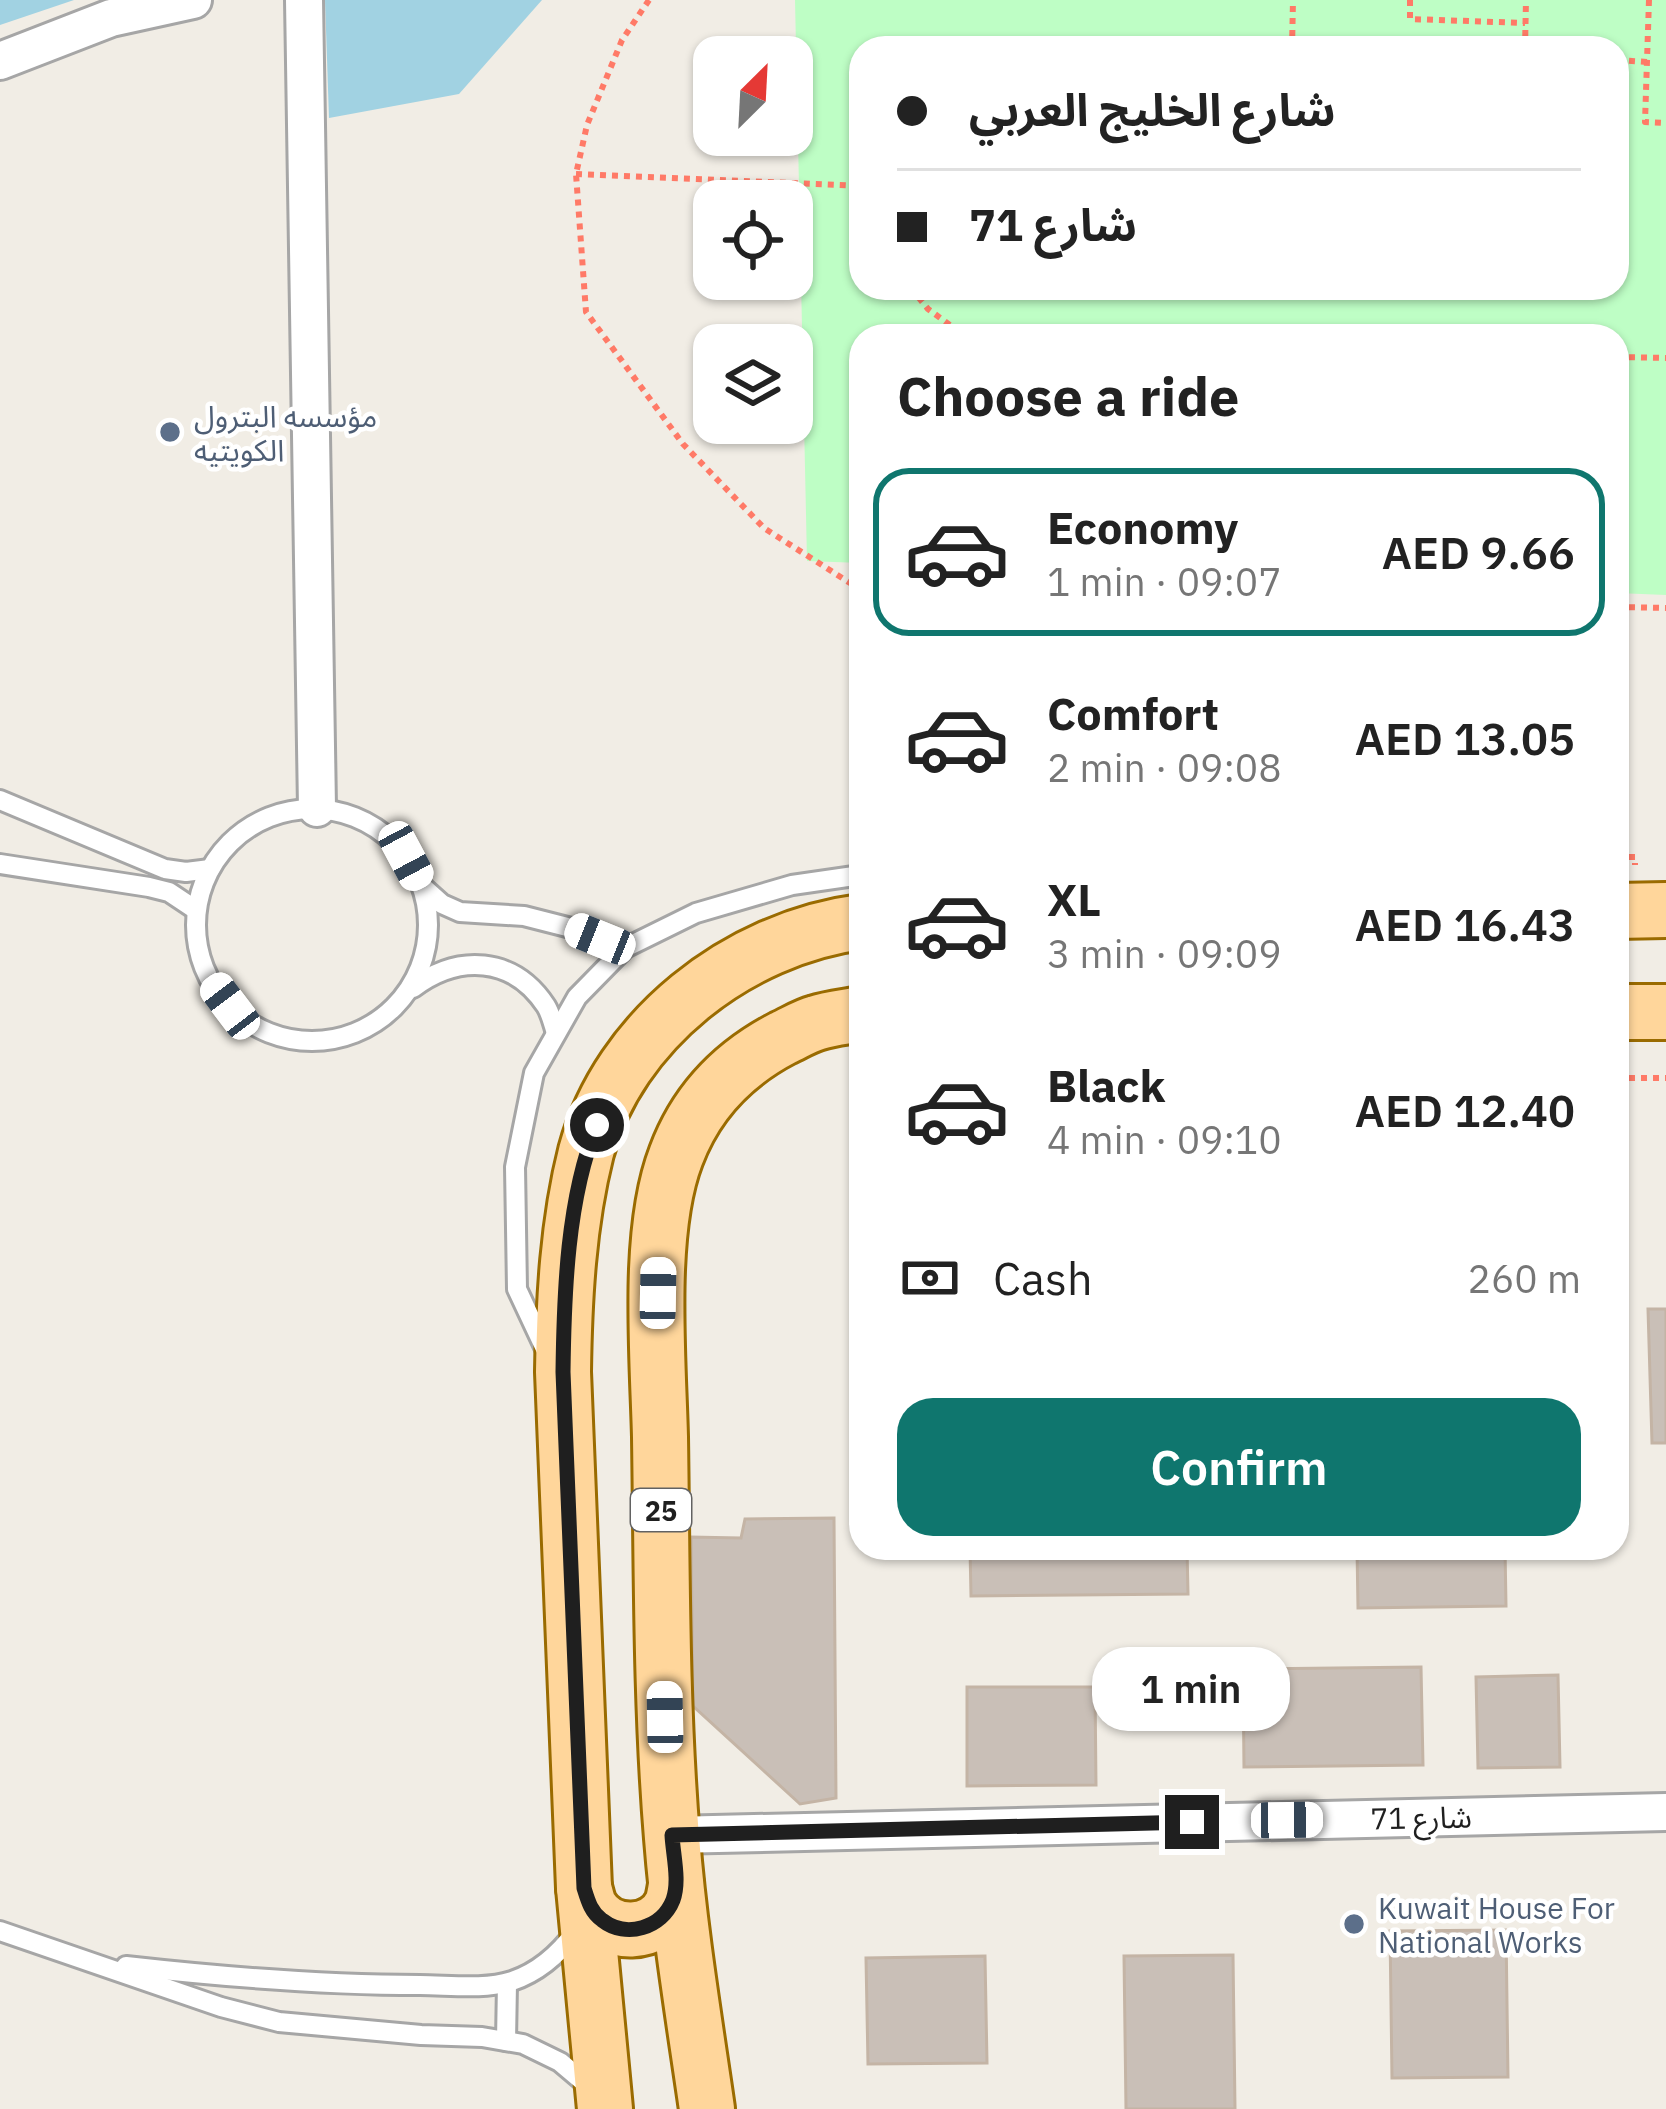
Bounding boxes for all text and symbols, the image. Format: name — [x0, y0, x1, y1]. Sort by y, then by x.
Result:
north arrow — [693, 36, 813, 156]
map controls — [693, 36, 813, 444]
text: شارع الخليج العربي — [969, 80, 1335, 138]
button: locate — [693, 180, 813, 300]
text: شارع 71 — [969, 195, 1137, 253]
button: layers — [693, 324, 813, 444]
text: Choose a ride — [897, 361, 1239, 431]
place label: مؤسسه البترول الكويتيه — [194, 396, 377, 469]
marker: مؤسسه البترول الكويتيه — [157, 419, 183, 445]
icon: car — [903, 498, 1011, 606]
text: Economy — [1047, 498, 1238, 556]
text: AED 9.66 — [1382, 523, 1575, 581]
text: 1 min · 09:07 — [1047, 556, 1282, 607]
icon: car — [903, 684, 1011, 792]
text: Comfort — [1047, 684, 1219, 742]
text: AED 13.05 — [1355, 709, 1575, 767]
text: 2 min · 09:08 — [1047, 742, 1282, 793]
car — [373, 816, 439, 896]
icon: car — [903, 870, 1011, 978]
text: XL — [1047, 870, 1101, 928]
text: AED 16.43 — [1355, 895, 1575, 953]
car — [560, 909, 640, 969]
text: 3 min · 09:09 — [1047, 928, 1282, 979]
car — [194, 966, 266, 1046]
icon: car — [903, 1056, 1011, 1164]
text: Black — [1047, 1056, 1166, 1114]
text: AED 12.40 — [1355, 1081, 1575, 1139]
route start — [570, 1098, 624, 1152]
text: 4 min · 09:10 — [1047, 1114, 1282, 1165]
icon: cash — [897, 1245, 963, 1311]
text: Cash — [993, 1249, 1092, 1307]
text: 260 m — [1468, 1253, 1581, 1304]
car — [639, 1257, 677, 1329]
button: Confirm — [897, 1398, 1581, 1536]
road number: 25 — [631, 1489, 691, 1531]
callout: 1 min — [1093, 1648, 1291, 1732]
text: 1 min — [1141, 1663, 1241, 1714]
car — [646, 1681, 684, 1753]
route end — [1165, 1795, 1219, 1849]
street label: شارع 71 — [1370, 1797, 1472, 1841]
car — [1251, 1801, 1323, 1839]
place label: Kuwait House For National Works — [1378, 1888, 1615, 1961]
marker: Kuwait House For National Works — [1341, 1911, 1367, 1937]

